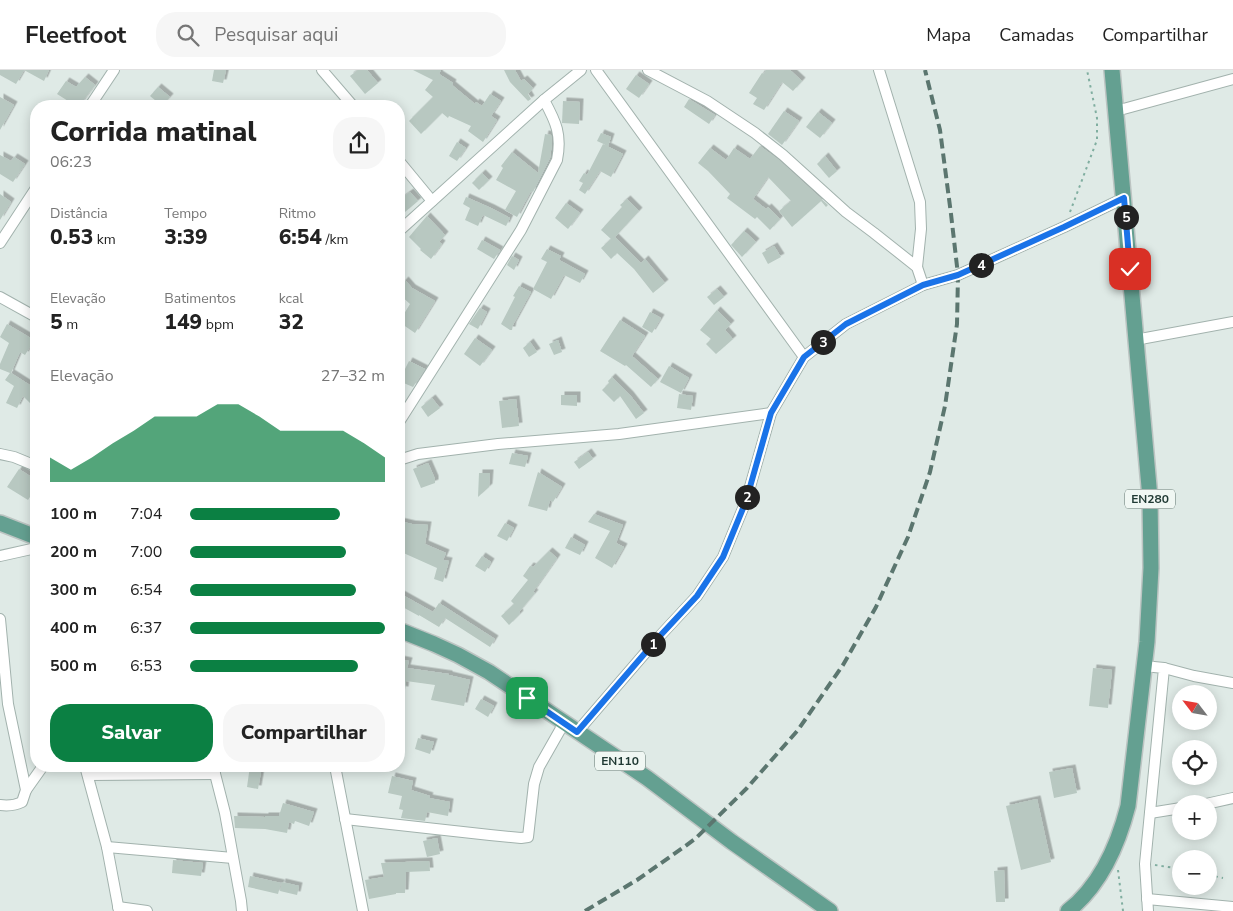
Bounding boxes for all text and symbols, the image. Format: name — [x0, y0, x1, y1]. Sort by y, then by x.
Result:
search box — [156, 12, 506, 57]
text: Fleetfoot — [25, 19, 126, 51]
icon: search — [174, 21, 202, 49]
text: Pesquisar aqui — [214, 22, 338, 48]
text: Mapa — [926, 23, 971, 47]
text: Camadas — [999, 23, 1074, 47]
text: Compartilhar — [1102, 23, 1208, 47]
text: Corrida matinal — [50, 113, 257, 151]
button: share — [333, 117, 385, 169]
text: 06:23 — [50, 151, 92, 173]
text: Distância — [50, 204, 108, 223]
text: Tempo — [164, 204, 207, 223]
text: Ritmo — [279, 204, 316, 223]
pin: 5 — [1114, 204, 1138, 230]
text: 5 — [1122, 208, 1131, 227]
text: 0.53 — [50, 223, 93, 251]
text: 3:39 — [164, 223, 208, 251]
text: 6:54 — [279, 223, 322, 251]
text: km — [93, 230, 116, 249]
text: /km — [322, 230, 348, 249]
pin — [1109, 248, 1151, 290]
pin: 4 — [968, 252, 994, 278]
icon: check — [1116, 255, 1144, 283]
text: 4 — [977, 256, 986, 275]
text: Elevação — [50, 289, 106, 308]
text: Batimentos — [164, 289, 236, 308]
text: kcal — [279, 289, 303, 308]
text: 5 — [50, 308, 63, 336]
text: 149 — [164, 308, 202, 336]
text: 32 — [279, 308, 304, 336]
text: m — [63, 315, 78, 334]
text: bpm — [202, 315, 234, 334]
pin: 3 — [810, 330, 836, 354]
text: 3 — [819, 333, 828, 352]
text: Elevação — [50, 365, 114, 387]
text: 27–32 m — [321, 365, 385, 387]
pin: 2 — [734, 484, 760, 510]
text: 2 — [743, 488, 752, 507]
road number: EN280 — [1125, 489, 1175, 508]
text: 100 m — [50, 503, 97, 525]
text: 7:04 — [130, 503, 162, 525]
text: 200 m — [50, 541, 97, 563]
text: 7:00 — [130, 541, 162, 563]
text: 300 m — [50, 579, 97, 601]
text: 6:54 — [130, 579, 162, 601]
text: 400 m — [50, 617, 97, 639]
text: 6:37 — [130, 617, 162, 639]
pin: 1 — [640, 632, 666, 656]
text: 1 — [649, 635, 658, 654]
text: 500 m — [50, 655, 97, 677]
text: 6:53 — [130, 655, 162, 677]
pin — [506, 677, 548, 719]
icon: arrive — [513, 684, 541, 712]
north arrow — [1172, 685, 1218, 730]
map controls — [1172, 685, 1217, 895]
button: Salvar — [50, 704, 213, 762]
button: Compartilhar — [223, 704, 385, 762]
button: locate — [1172, 740, 1217, 785]
road number: EN110 — [595, 751, 645, 770]
button: + — [1172, 795, 1217, 840]
button: − — [1172, 850, 1217, 895]

